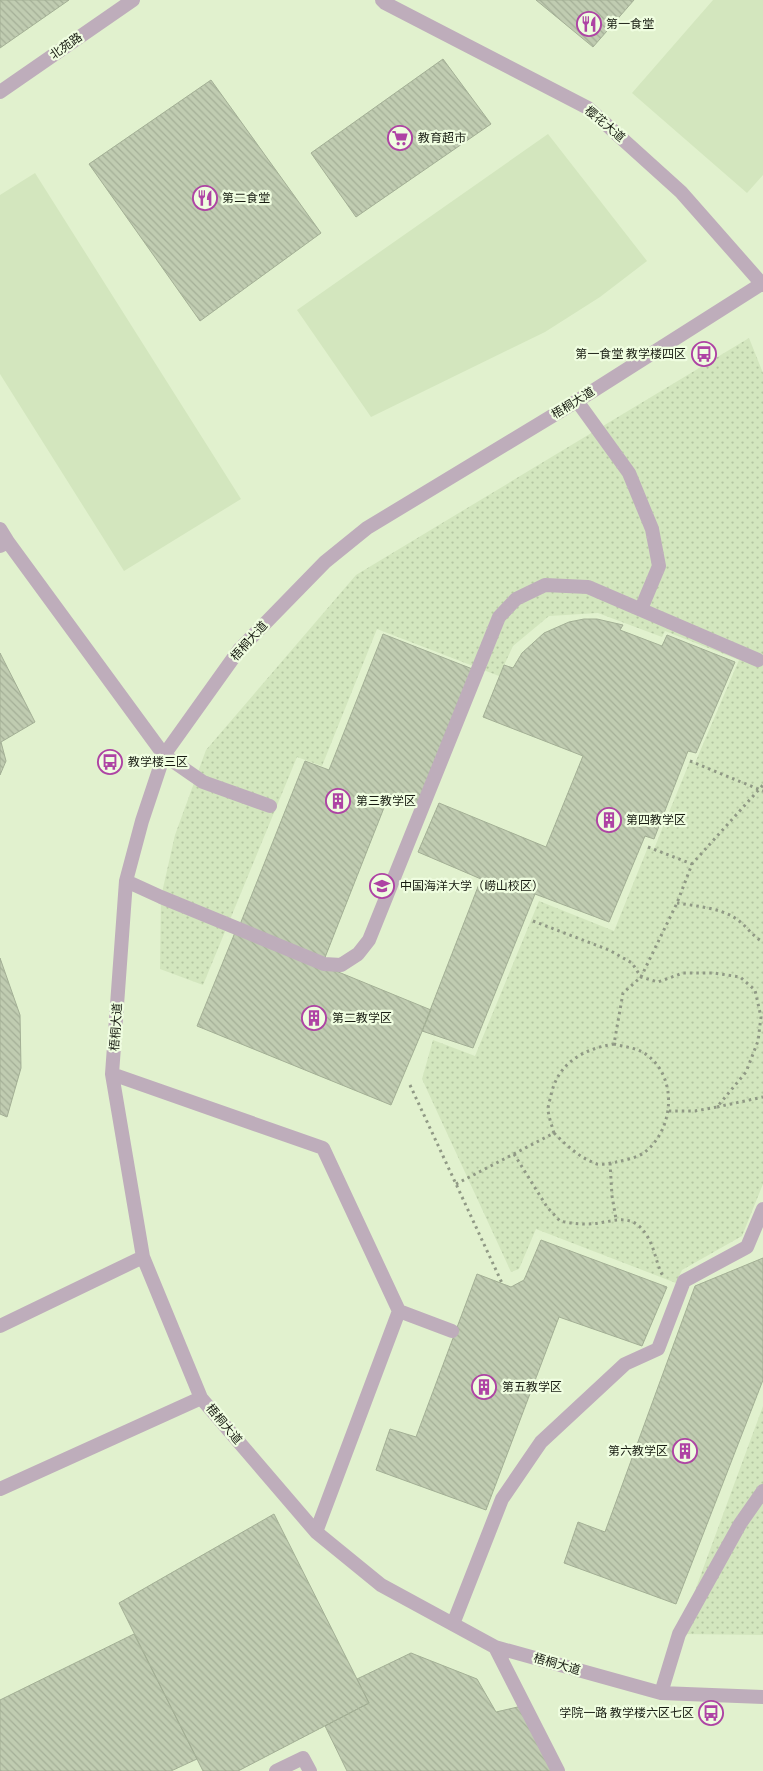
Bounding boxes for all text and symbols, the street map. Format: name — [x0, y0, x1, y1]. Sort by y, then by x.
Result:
restaurant icon: 第一食堂 — [576, 11, 602, 37]
place label: 第一食堂 — [606, 16, 654, 32]
street label: 北苑路 — [47, 29, 85, 63]
street label: 樱花大道 — [581, 102, 629, 146]
supermarket icon: 教育超市 — [387, 125, 413, 151]
place label: 教育超市 — [418, 130, 466, 146]
restaurant icon: 第二食堂 — [192, 185, 218, 211]
place label: 第二食堂 — [222, 190, 270, 206]
bus stop icon: 第一食堂 教学楼四区 — [691, 341, 717, 367]
place label: 第一食堂 教学楼四区 — [575, 346, 686, 362]
street label: 梧桐大道 — [548, 383, 598, 423]
street label: 梧桐大道 — [227, 618, 271, 664]
bus stop icon: 教学楼三区 — [97, 749, 123, 775]
place label: 教学楼三区 — [128, 754, 188, 770]
building icon: 第三教学区 — [325, 788, 351, 814]
place label: 第三教学区 — [356, 793, 416, 809]
building icon: 第四教学区 — [596, 807, 622, 833]
place label: 第四教学区 — [626, 812, 686, 828]
school or university icon: 中国海洋大学（崂山校区） — [369, 873, 395, 899]
place label: 中国海洋大学（崂山校区） — [400, 878, 544, 894]
street label: 梧桐大道 — [106, 1002, 126, 1052]
building icon: 第二教学区 — [301, 1005, 327, 1031]
place label: 第二教学区 — [332, 1010, 392, 1026]
building icon: 第五教学区 — [471, 1374, 497, 1400]
place label: 第五教学区 — [502, 1379, 562, 1395]
street label: 梧桐大道 — [202, 1400, 246, 1448]
building icon: 第六教学区 — [672, 1438, 698, 1464]
place label: 第六教学区 — [608, 1443, 668, 1459]
street label: 梧桐大道 — [532, 1650, 582, 1678]
bus stop icon: 学院一路 教学楼六区七区 — [698, 1700, 724, 1726]
place label: 学院一路 教学楼六区七区 — [559, 1705, 694, 1721]

